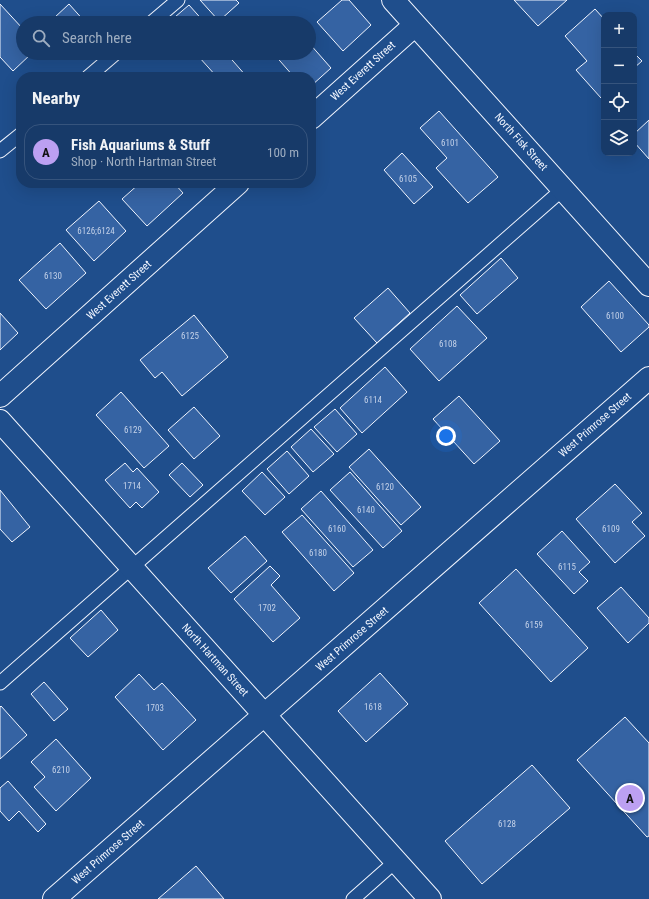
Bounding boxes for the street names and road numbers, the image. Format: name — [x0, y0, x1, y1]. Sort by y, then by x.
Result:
street label: West Everett Street — [328, 39, 398, 103]
street label: North Fisk Street — [492, 110, 550, 174]
street label: West Everett Street — [84, 258, 154, 322]
street label: West Primrose Street — [556, 390, 634, 460]
street label: West Primrose Street — [313, 604, 391, 674]
street label: North Hartman Street — [179, 621, 251, 699]
street label: West Primrose Street — [69, 817, 147, 887]

